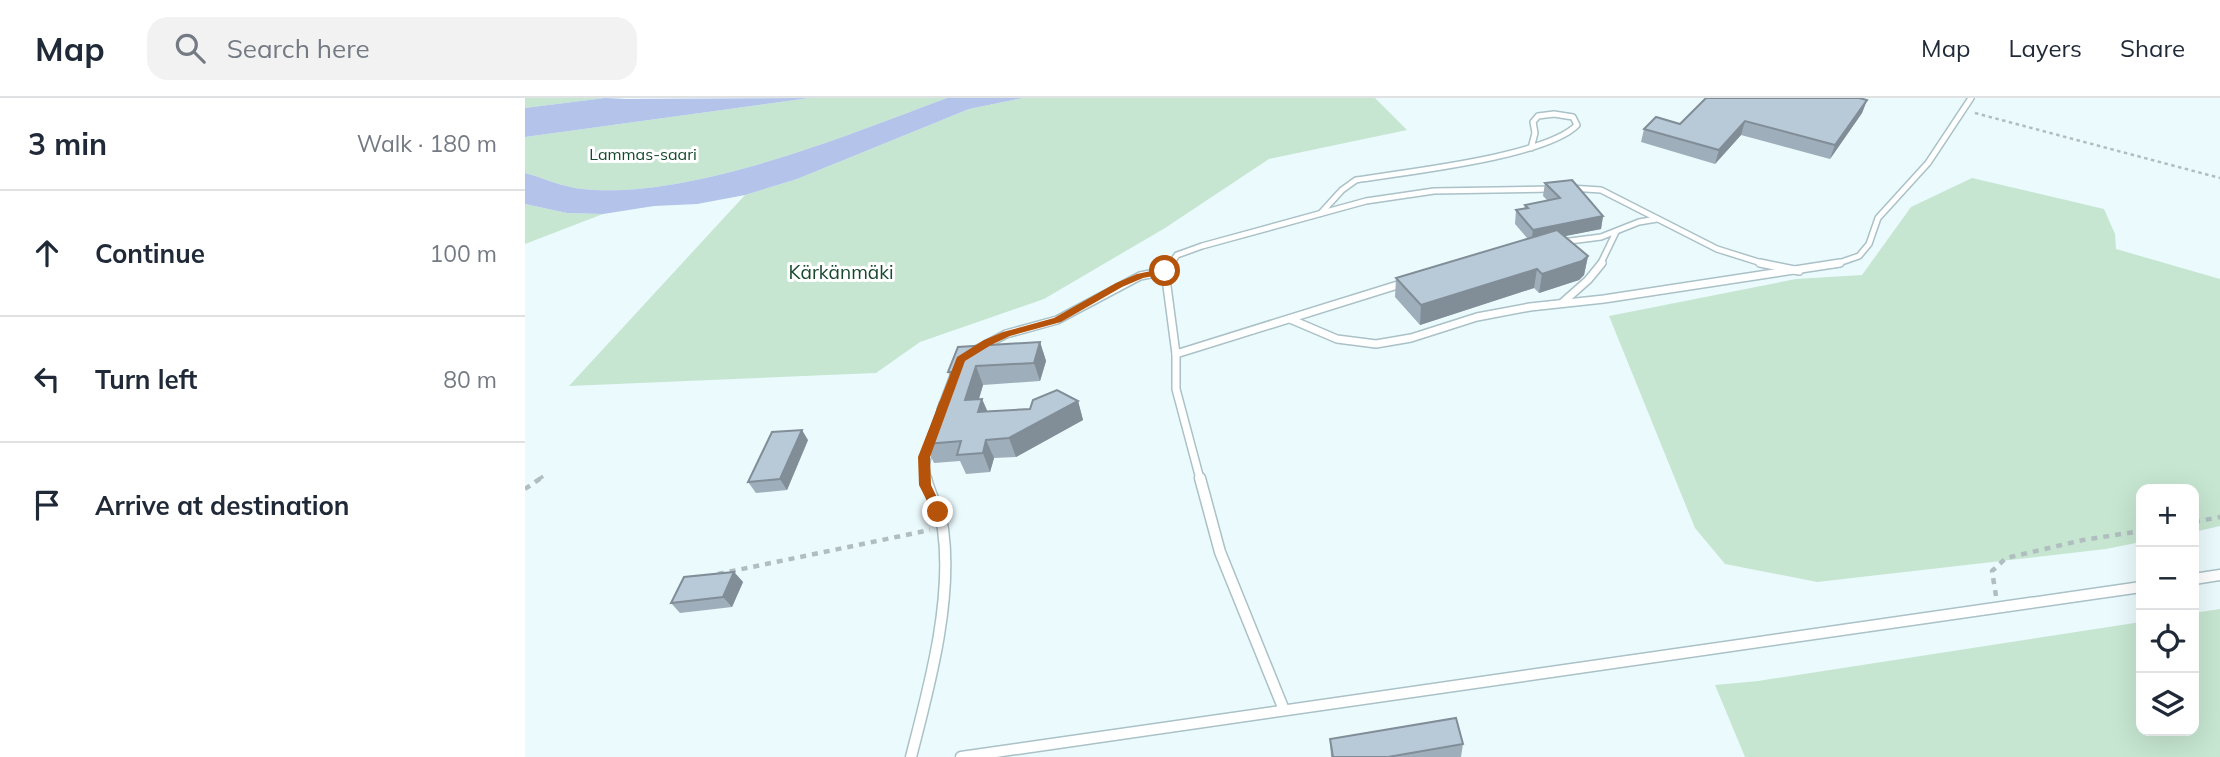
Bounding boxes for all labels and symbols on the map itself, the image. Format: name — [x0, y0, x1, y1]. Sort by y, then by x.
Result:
park label: Lammas-saari — [589, 144, 697, 164]
route start — [1149, 255, 1180, 286]
park label: Kärkänmäki — [788, 260, 894, 284]
route end — [922, 496, 953, 527]

